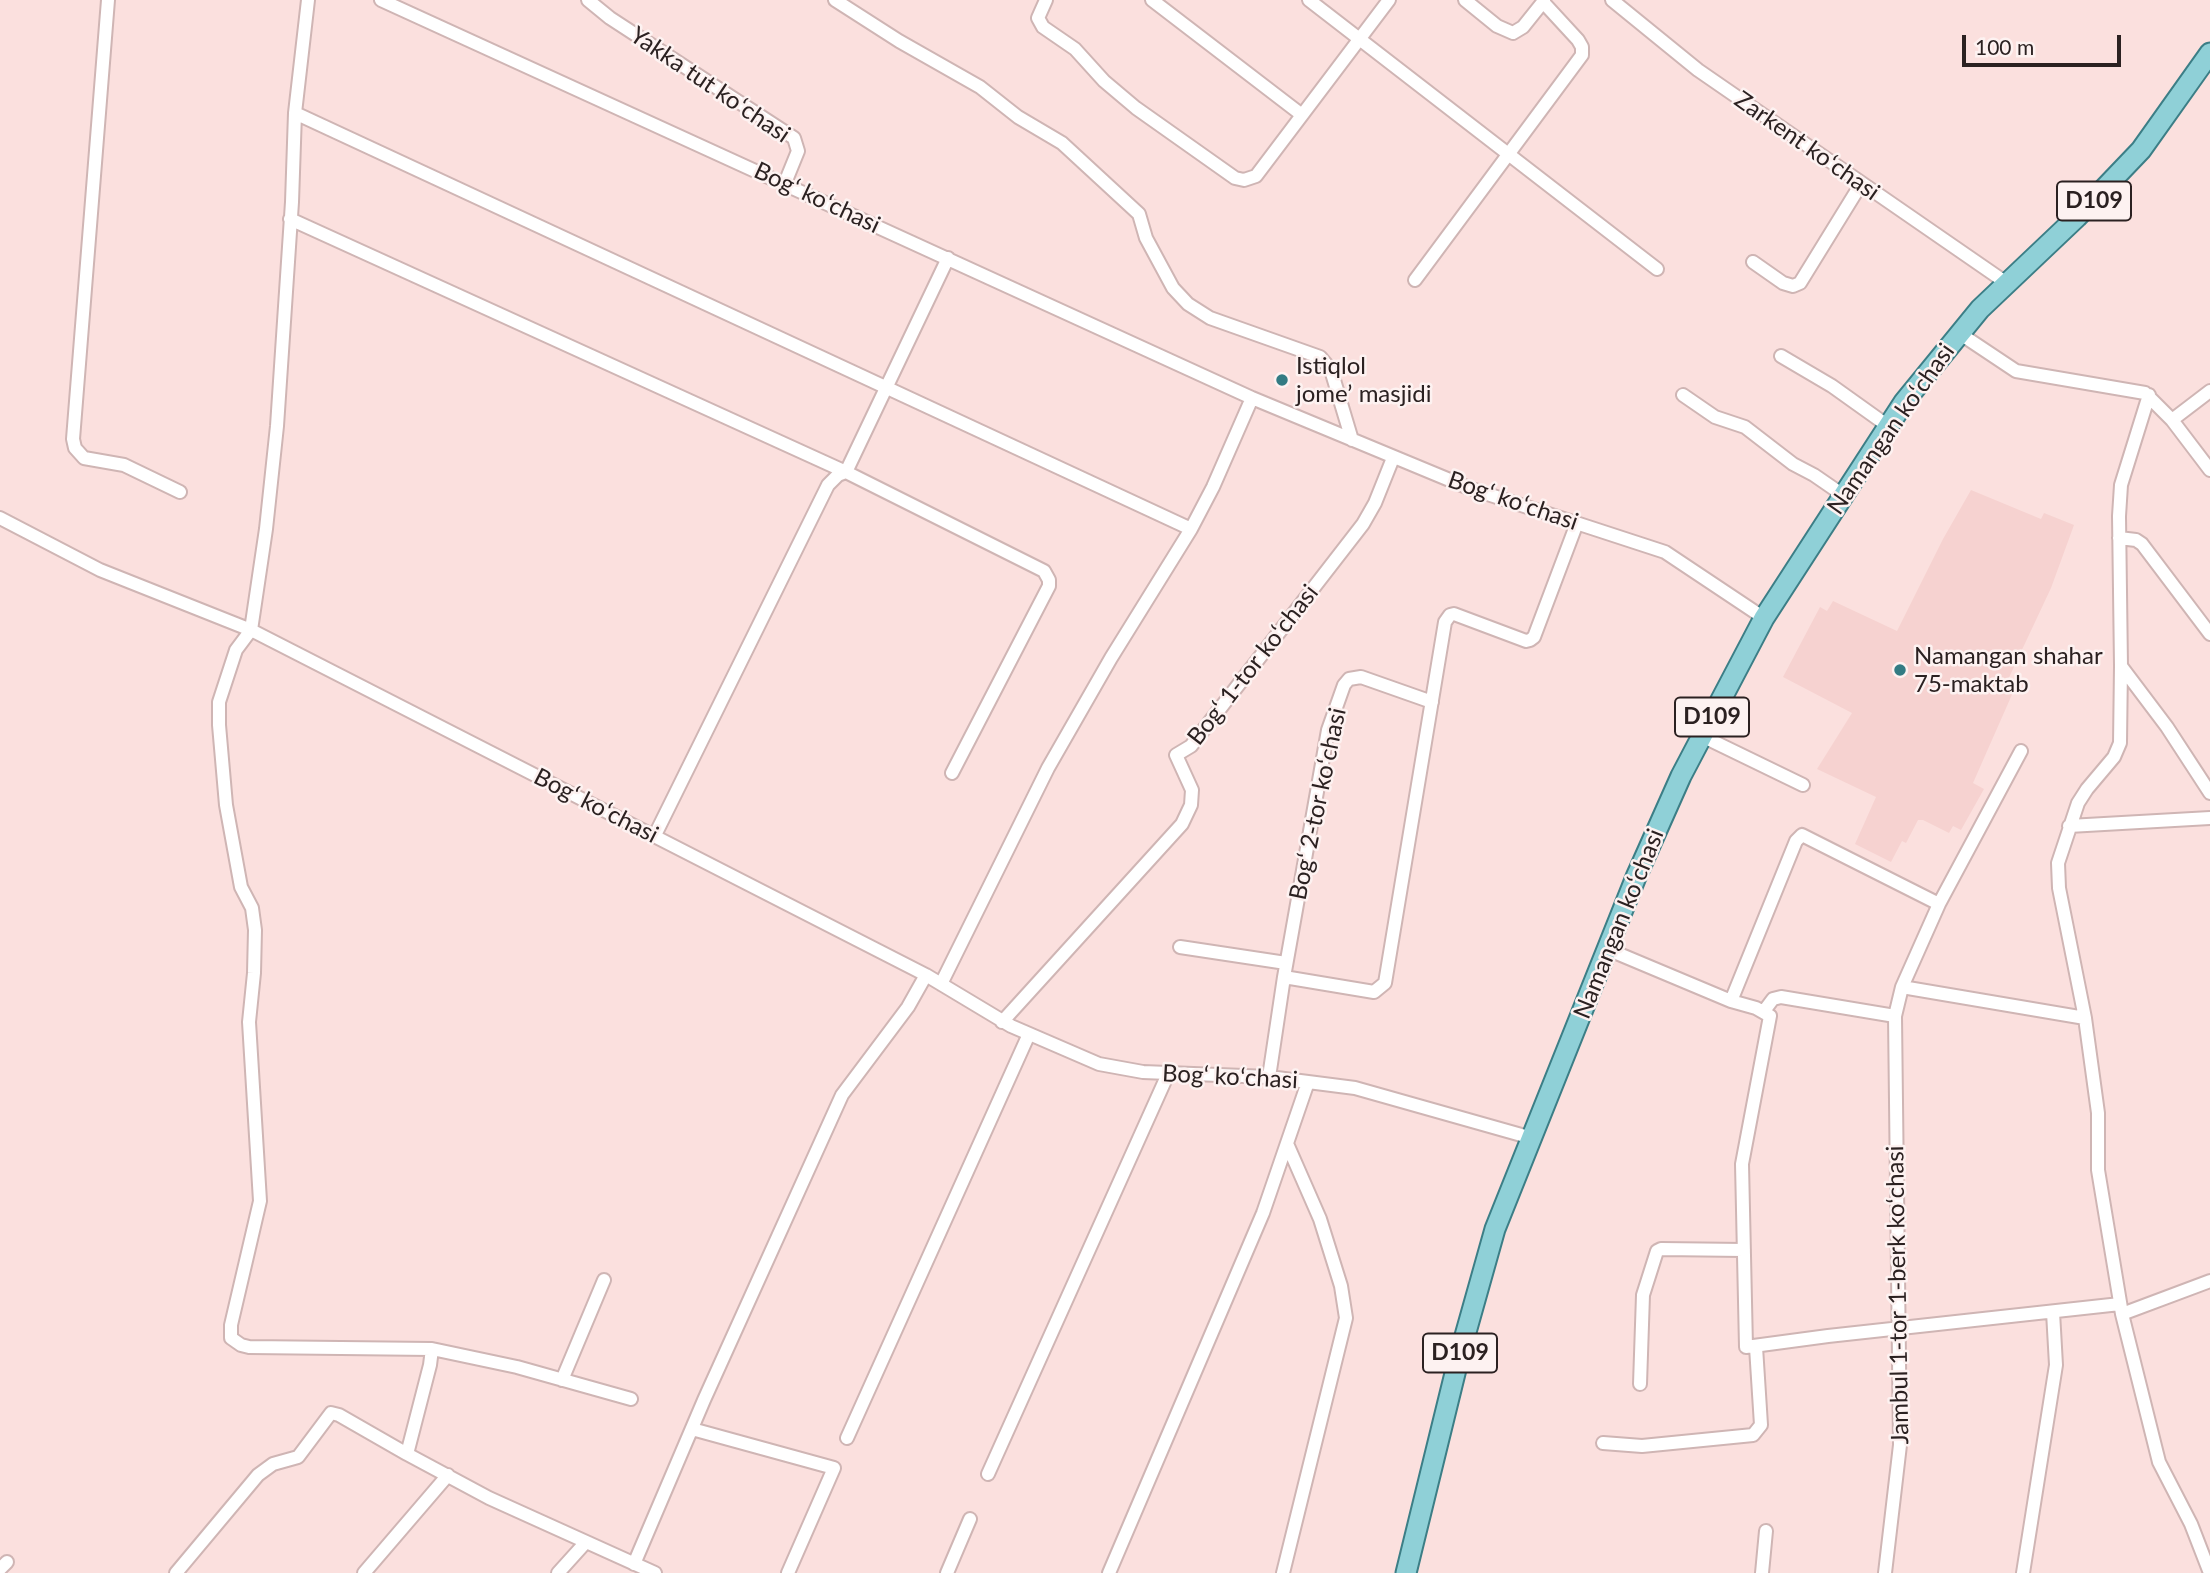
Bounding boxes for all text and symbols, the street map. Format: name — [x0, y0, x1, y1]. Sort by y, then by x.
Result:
street label: Yakka tut koʻchasi — [625, 21, 795, 149]
scale bar — [1965, 21, 2124, 65]
text: 100 m — [1975, 34, 2034, 59]
street label: Zarkent koʻchasi — [1729, 85, 1885, 207]
street label: Bogʻ koʻchasi — [749, 156, 885, 240]
road number: D109 — [2057, 182, 2131, 220]
street label: Namangan koʻchasi — [1821, 338, 1961, 520]
place label: Istiqlol jome’ masjidi — [1296, 352, 1431, 408]
marker: Istiqlol jome’ masjidi — [1274, 372, 1290, 388]
street label: Bogʻ koʻchasi — [1444, 465, 1582, 537]
street label: Bogʻ 1-tor koʻchasi — [1181, 579, 1325, 751]
place label: Namangan shahar 75-maktab — [1914, 642, 2103, 698]
marker: Namangan shahar 75-maktab — [1892, 662, 1908, 678]
road number: D109 — [1675, 698, 1749, 736]
street label: Bogʻ 2-tor koʻchasi — [1284, 705, 1352, 903]
street label: Bogʻ koʻchasi — [529, 762, 663, 850]
street label: Namangan koʻchasi — [1568, 825, 1670, 1023]
street label: Bogʻ koʻchasi — [1161, 1059, 1299, 1095]
street label: Jambul 1-tor 1-berk koʻchasi — [1881, 1145, 1915, 1445]
road number: D109 — [1423, 1334, 1497, 1372]

